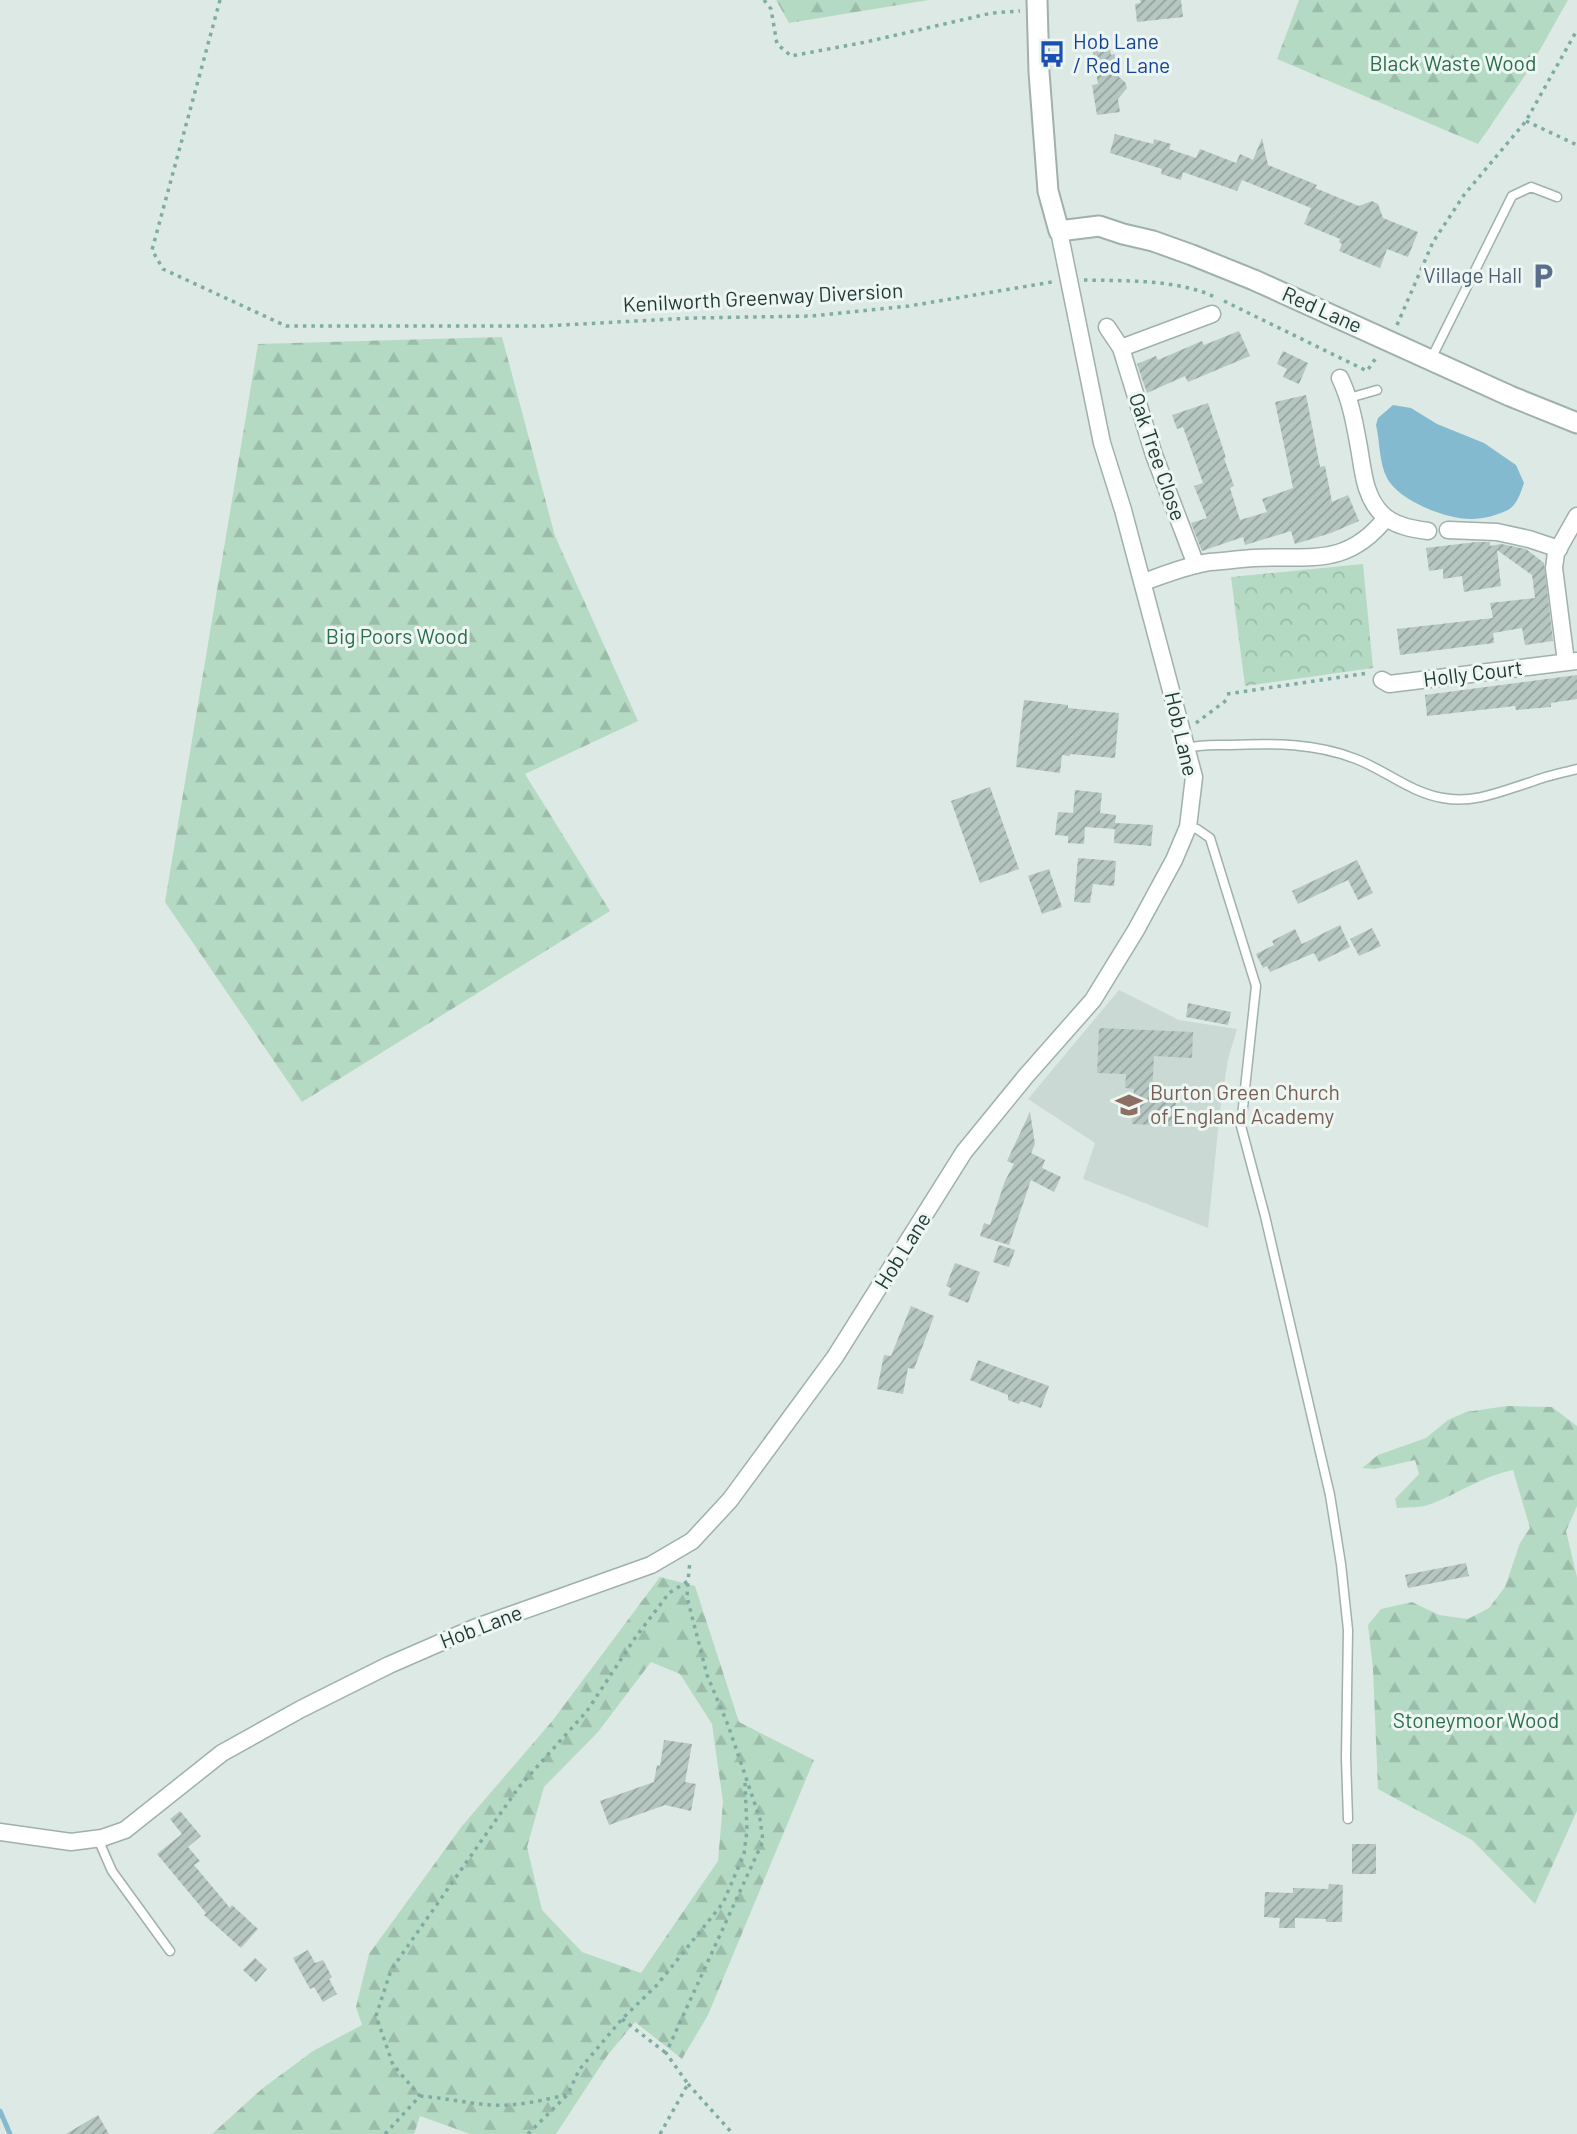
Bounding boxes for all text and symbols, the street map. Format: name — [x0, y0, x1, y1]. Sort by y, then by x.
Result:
place label: Hob Lane / Red Lane — [1073, 28, 1170, 77]
bus stop icon: Hob Lane / Red Lane — [1037, 39, 1067, 69]
park label: Black Waste Wood — [1369, 50, 1537, 75]
parking icon: Village Hall — [1528, 261, 1558, 291]
place label: Village Hall — [1423, 262, 1522, 287]
street label: Kenilworth Greenway Diversion — [622, 277, 904, 316]
street label: Red Lane — [1279, 280, 1366, 337]
street label: Oak Tree Close — [1125, 389, 1192, 524]
park label: Big Poors Wood — [326, 623, 468, 648]
street label: Holly Court — [1422, 654, 1524, 691]
street label: Hob Lane — [1161, 689, 1204, 778]
place label: Burton Green Church of England Academy — [1150, 1079, 1340, 1128]
school or university icon: Burton Green Church of England Academy — [1114, 1090, 1144, 1120]
street label: Hob Lane — [868, 1207, 935, 1293]
street label: Hob Lane — [436, 1599, 525, 1653]
park label: Stoneymoor Wood — [1393, 1707, 1559, 1732]

